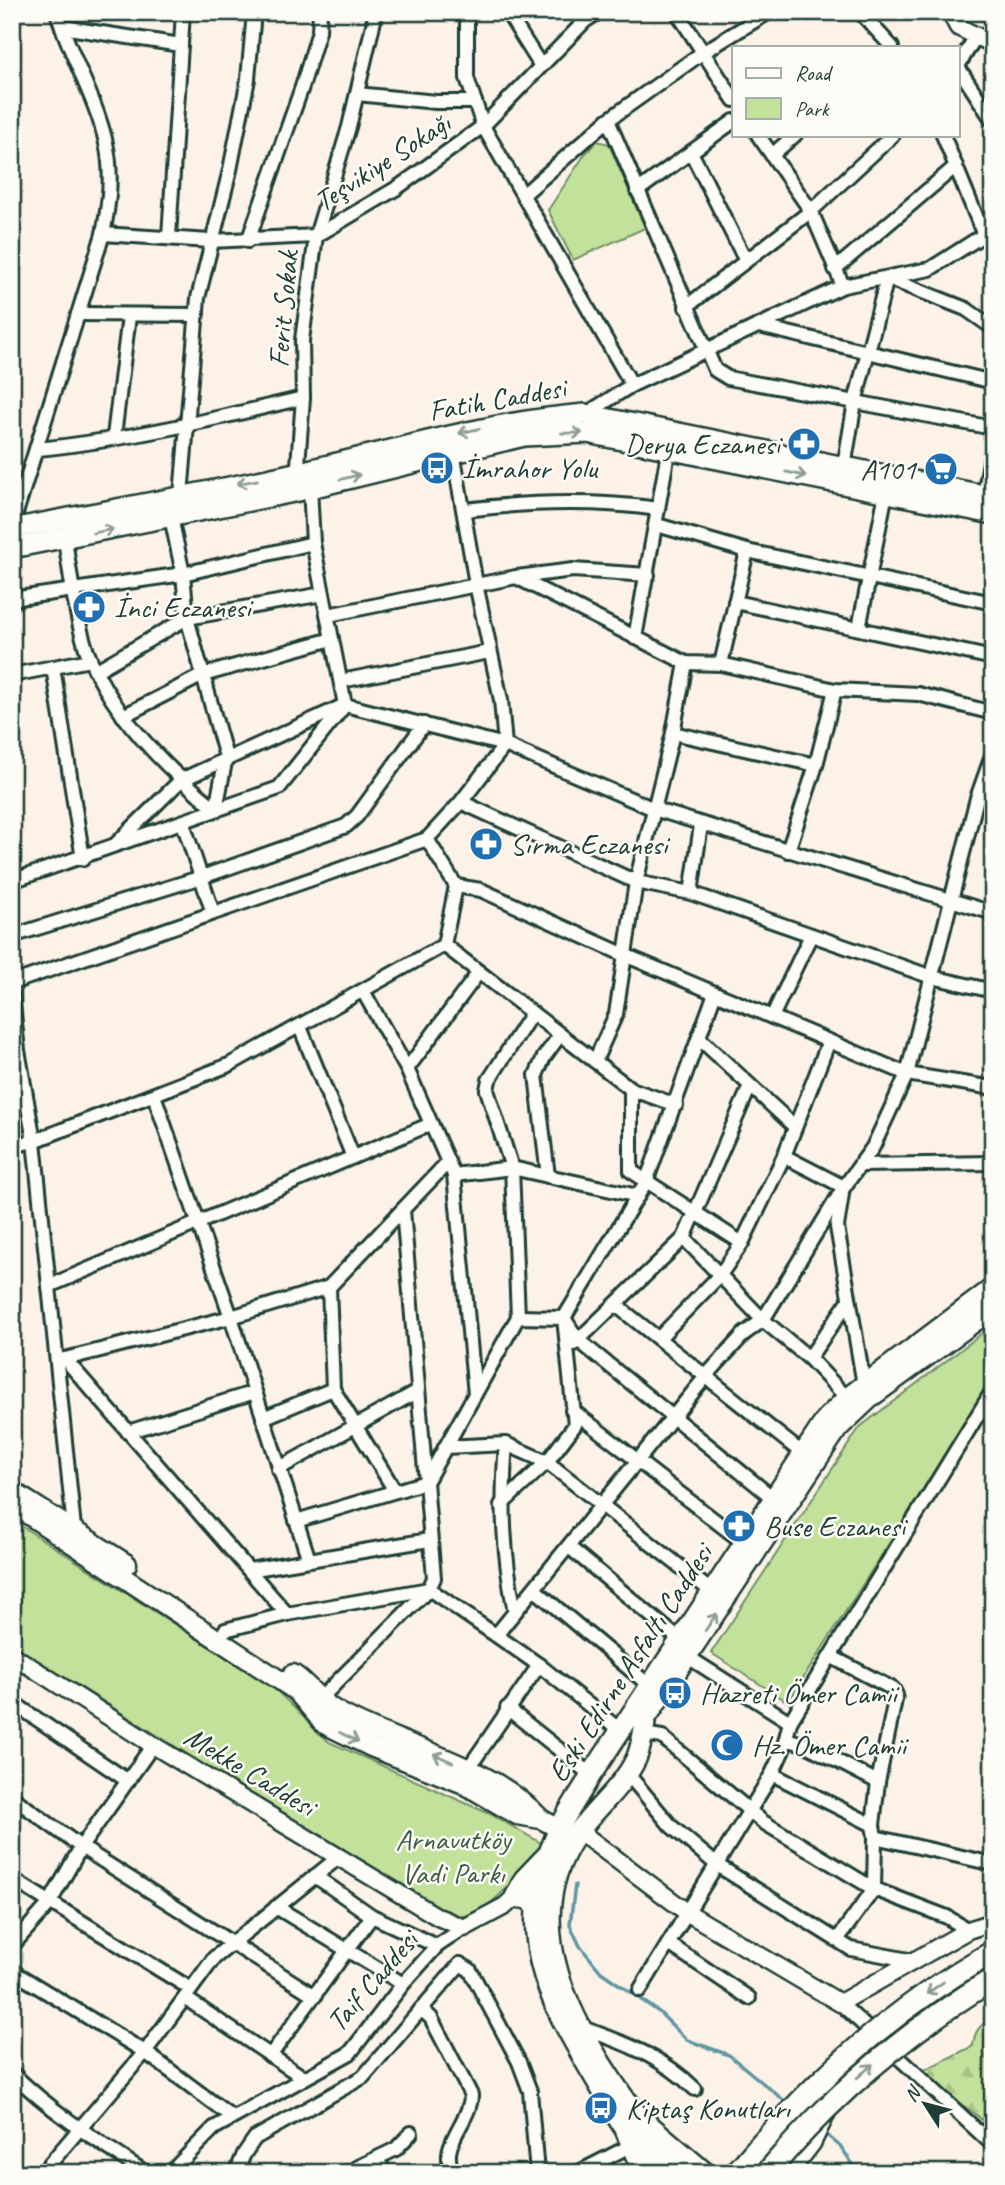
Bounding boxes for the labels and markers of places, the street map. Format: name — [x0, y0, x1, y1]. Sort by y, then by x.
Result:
place label: Derya Eczanesi — [624, 425, 783, 463]
pharmacy icon: Derya Eczanesi — [785, 425, 823, 463]
bus stop icon: İmrahor Yolu — [418, 449, 456, 487]
place label: İmrahor Yolu — [462, 449, 599, 487]
place label: A101 — [860, 450, 917, 488]
supermarket icon: A101 — [922, 450, 960, 488]
pharmacy icon: İnci Eczanesi — [70, 588, 108, 626]
place label: İnci Eczanesi — [114, 588, 254, 626]
pharmacy icon: Sırma Eczanesi — [467, 825, 505, 863]
place label: Sırma Eczanesi — [510, 825, 671, 863]
pharmacy icon: Buse Eczanesi — [720, 1507, 758, 1545]
place label: Buse Eczanesi — [764, 1507, 909, 1545]
bus stop icon: Hazreti Ömer Camii — [656, 1674, 694, 1712]
place label: Hazreti Ömer Camii — [700, 1674, 900, 1712]
mosque icon: Hz. Ömer Camii — [708, 1726, 746, 1764]
place label: Hz. Ömer Camii — [752, 1726, 909, 1764]
bus stop icon: Kiptaş Konutları — [582, 2089, 620, 2127]
place label: Kiptaş Konutları — [626, 2089, 791, 2127]

